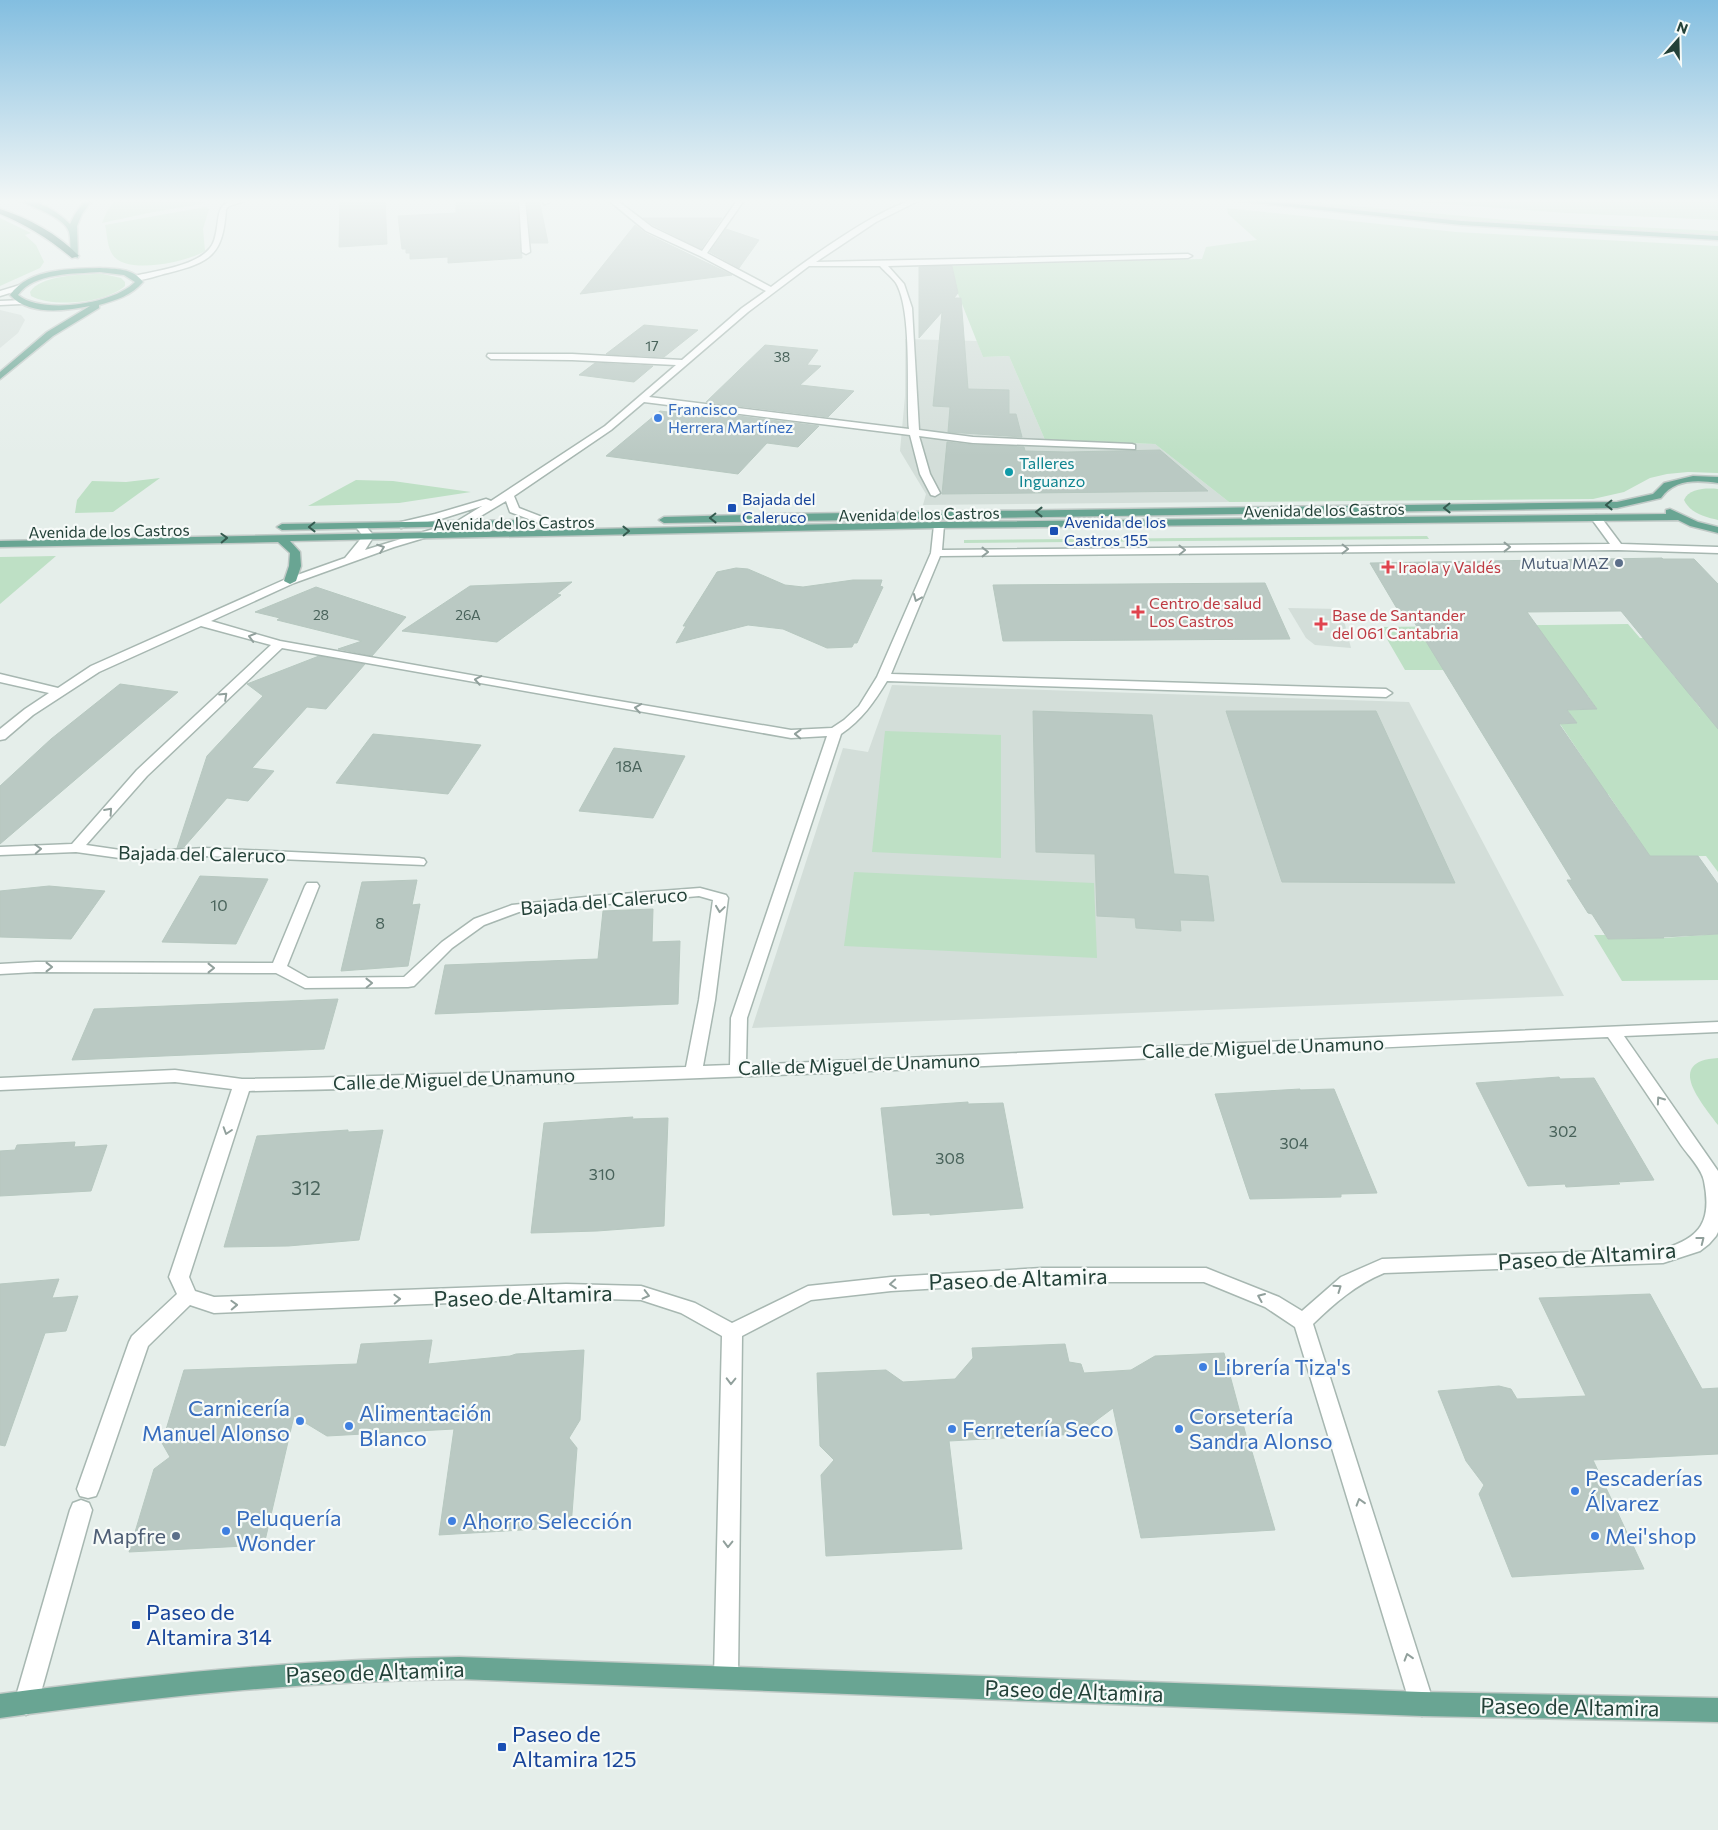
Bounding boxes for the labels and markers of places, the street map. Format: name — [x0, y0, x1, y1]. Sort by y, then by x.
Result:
place label: Francisco Herrera Martínez — [668, 399, 793, 436]
marker: Francisco Herrera Martínez — [652, 412, 664, 424]
place label: Talleres Inguanzo — [1019, 453, 1085, 490]
marker: Talleres Inguanzo — [1003, 466, 1015, 478]
place label: Bajada del Caleruco — [742, 489, 816, 526]
marker: Bajada del Caleruco — [726, 502, 738, 514]
place label: Avenida de los Castros 155 — [1064, 512, 1166, 549]
marker: Avenida de los Castros 155 — [1048, 525, 1060, 537]
place label: Mutua MAZ — [1521, 553, 1609, 572]
place label: Iraola y Valdés — [1398, 557, 1501, 576]
marker: Mutua MAZ — [1613, 557, 1625, 569]
marker: Iraola y Valdés — [1382, 561, 1394, 573]
place label: Centro de salud Los Castros — [1149, 593, 1262, 630]
marker: Centro de salud Los Castros — [1131, 605, 1145, 619]
place label: Base de Santander del 061 Cantabria — [1332, 605, 1466, 642]
marker: Base de Santander del 061 Cantabria — [1314, 617, 1328, 631]
place label: Librería Tiza's — [1213, 1353, 1351, 1380]
marker: Librería Tiza's — [1197, 1361, 1209, 1373]
place label: Carnicería Manuel Alonso — [142, 1394, 290, 1446]
place label: Alimentación Blanco — [359, 1399, 492, 1451]
place label: Corsetería Sandra Alonso — [1189, 1402, 1333, 1454]
marker: Carnicería Manuel Alonso — [294, 1415, 306, 1427]
place label: Ferretería Seco — [962, 1415, 1114, 1442]
marker: Alimentación Blanco — [343, 1420, 355, 1432]
marker: Ferretería Seco — [946, 1423, 958, 1435]
marker: Corsetería Sandra Alonso — [1173, 1423, 1185, 1435]
place label: Pescaderías Álvarez — [1585, 1464, 1703, 1516]
marker: Pescaderías Álvarez — [1569, 1485, 1581, 1497]
place label: Peluquería Wonder — [236, 1504, 342, 1556]
place label: Ahorro Selección — [462, 1507, 632, 1534]
marker: Ahorro Selección — [446, 1515, 458, 1527]
place label: Mapfre — [92, 1522, 166, 1549]
place label: Mei'shop — [1605, 1522, 1696, 1549]
marker: Peluquería Wonder — [220, 1525, 232, 1537]
marker: Mapfre — [170, 1530, 182, 1542]
marker: Mei'shop — [1589, 1530, 1601, 1542]
place label: Paseo de Altamira 314 — [146, 1598, 272, 1650]
marker: Paseo de Altamira 314 — [130, 1619, 142, 1631]
place label: Paseo de Altamira 125 — [512, 1720, 637, 1772]
marker: Paseo de Altamira 125 — [496, 1741, 508, 1753]

